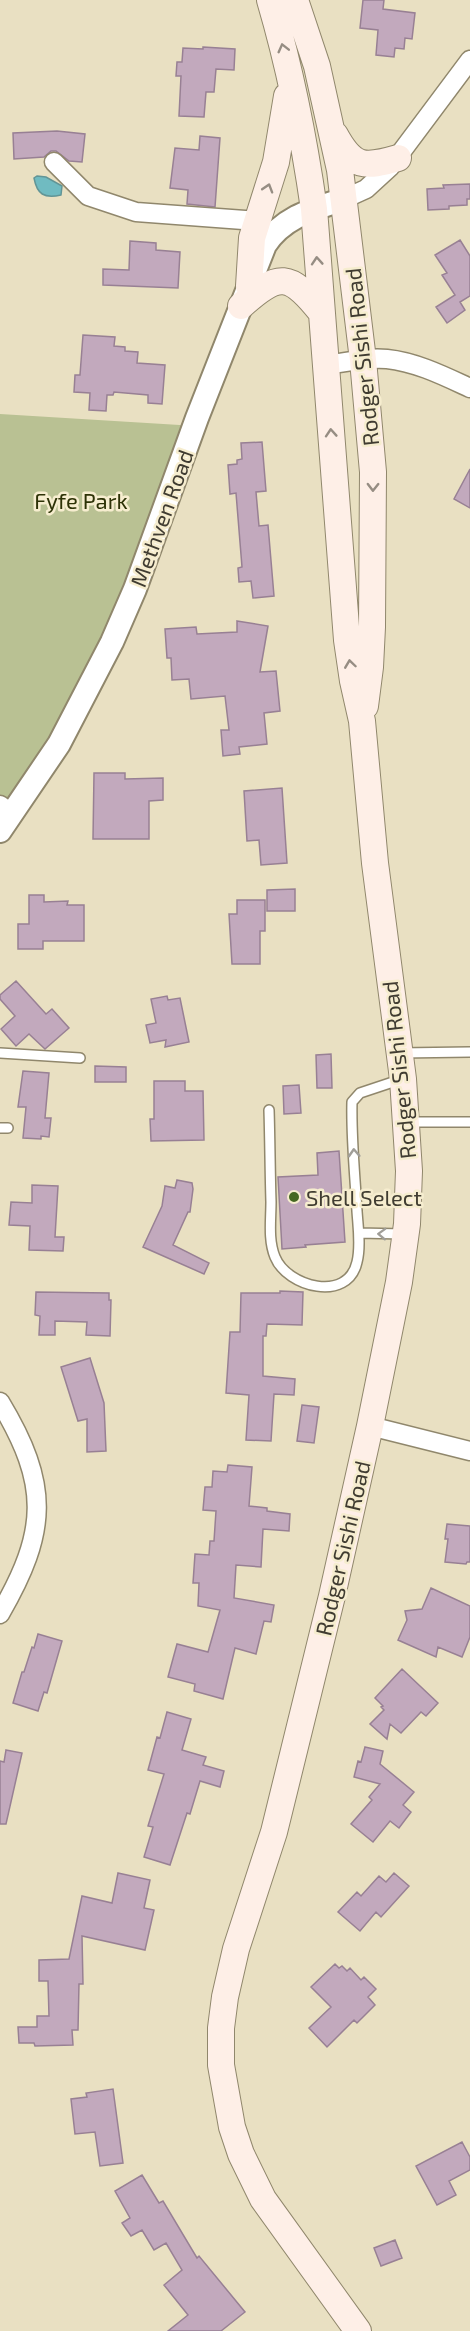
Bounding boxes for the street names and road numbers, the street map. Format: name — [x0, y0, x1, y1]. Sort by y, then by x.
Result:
street label: Rodger Sishi Road — [339, 267, 383, 447]
street label: Methven Road — [124, 446, 198, 590]
street label: Rodger Sishi Road — [376, 980, 420, 1160]
street label: Rodger Sishi Road — [309, 1458, 375, 1638]

